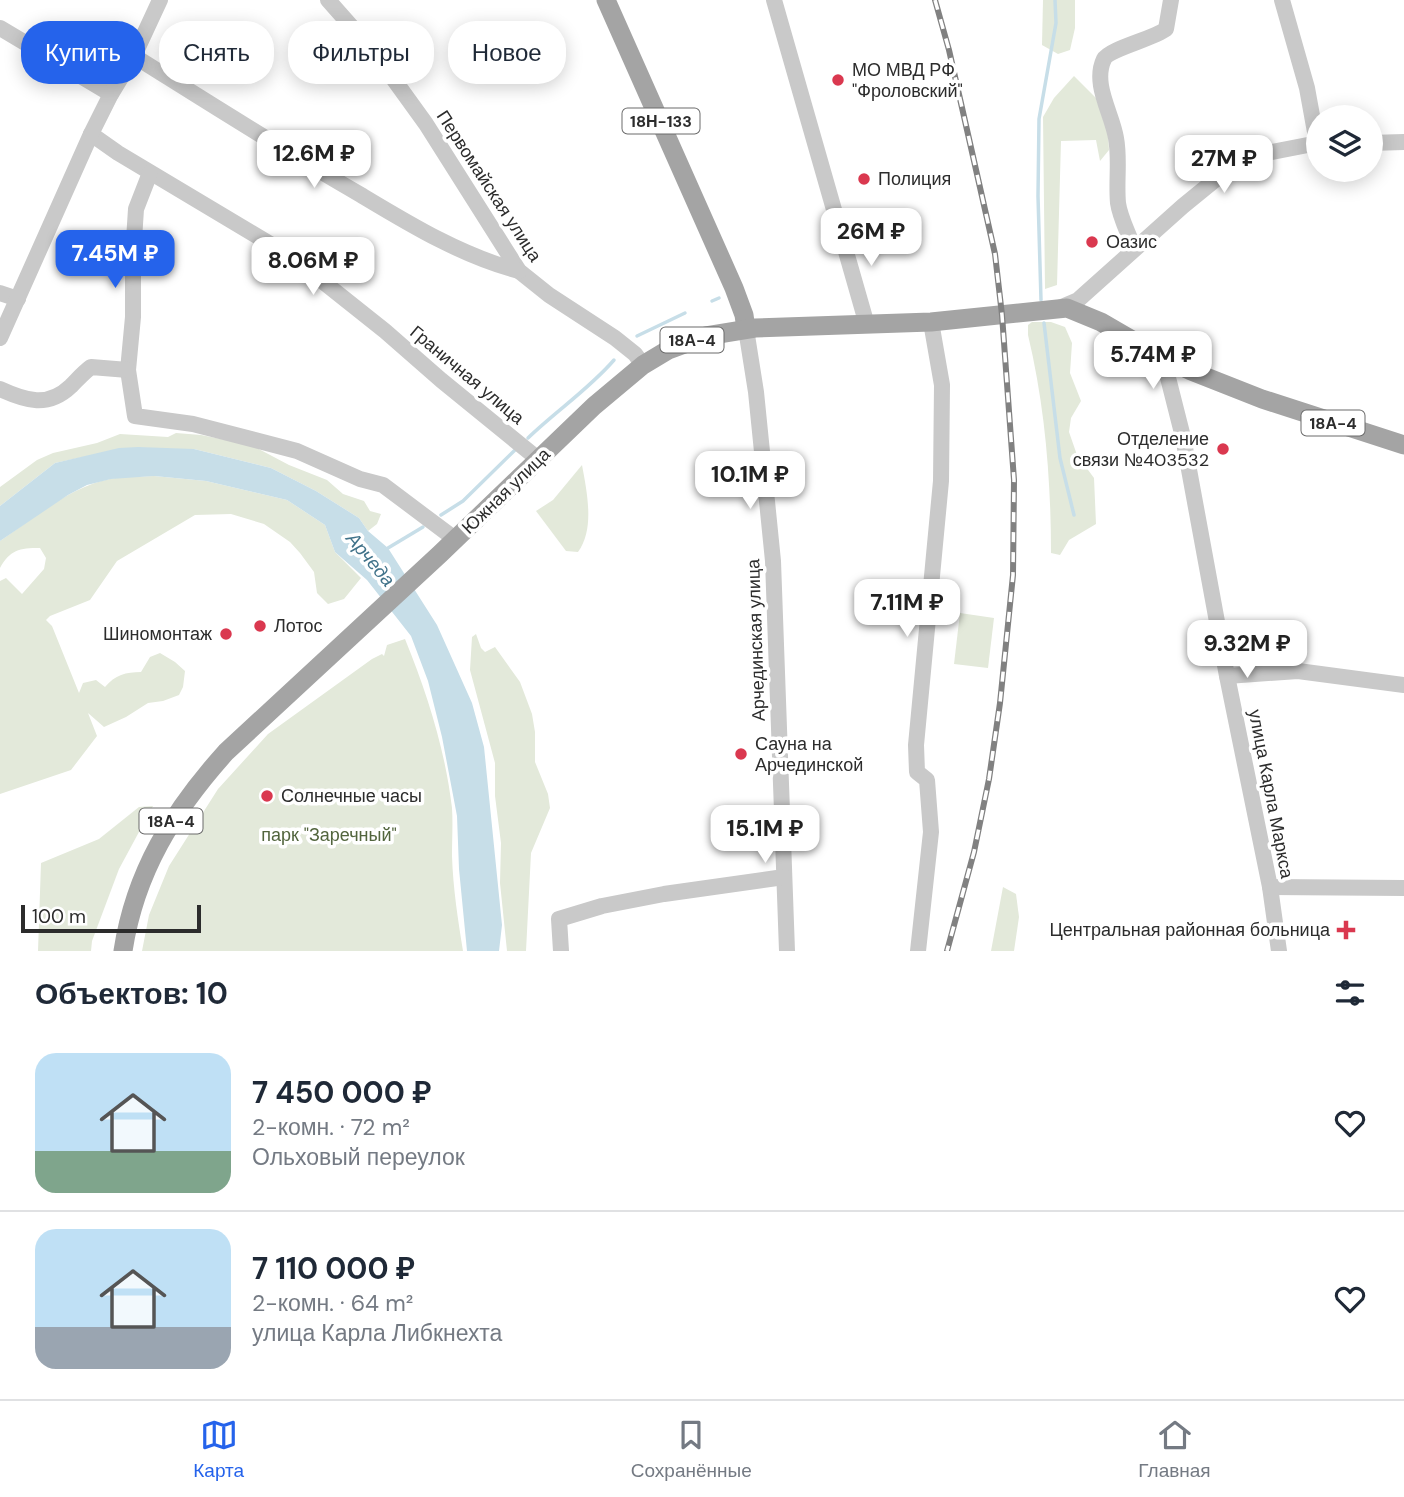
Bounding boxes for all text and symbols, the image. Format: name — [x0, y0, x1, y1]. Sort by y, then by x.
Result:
chip: Купить — [21, 21, 145, 84]
chip: Снять — [159, 21, 274, 84]
chip: Фильтры — [288, 21, 434, 84]
chip: Новое — [448, 21, 566, 84]
place label: МО МВД РФ "Фроловский" — [852, 58, 963, 103]
marker: МО МВД РФ "Фроловский" — [830, 72, 846, 88]
map controls — [1306, 105, 1383, 182]
button: layers — [1306, 105, 1383, 182]
street label: Первомайская улица — [431, 106, 548, 267]
road number: 18Н-133 — [622, 108, 700, 134]
pin: 12.6M ₽ — [249, 130, 379, 190]
pin: 27M ₽ — [1175, 136, 1273, 195]
text: 12.6M ₽ — [273, 138, 355, 168]
text: 27M ₽ — [1191, 143, 1257, 173]
place label: Полиция — [878, 167, 951, 191]
marker: Полиция — [856, 171, 872, 187]
pin: 26M ₽ — [822, 208, 920, 268]
text: 26M ₽ — [837, 216, 905, 246]
pin: 7.45M ₽ — [50, 230, 180, 290]
place label: Оазис — [1106, 230, 1157, 254]
marker: Оазис — [1084, 234, 1100, 250]
text: 7.45M ₽ — [72, 238, 158, 268]
pin: 8.06M ₽ — [248, 238, 378, 297]
text: 8.06M ₽ — [267, 245, 359, 275]
street label: Граничная улица — [405, 320, 530, 430]
road number: 18А-4 — [660, 328, 724, 352]
pin: 5.74M ₽ — [1088, 332, 1218, 391]
text: 5.74M ₽ — [1110, 339, 1196, 369]
road number: 18А-4 — [1302, 410, 1364, 436]
place label: Отделение связи №403532 — [1073, 427, 1209, 472]
marker: Отделение связи №403532 — [1215, 441, 1231, 457]
street label: Южная улица — [457, 442, 556, 539]
pin: 10.1M ₽ — [685, 452, 815, 511]
text: 10.1M ₽ — [711, 459, 789, 489]
water label: Арчеда — [340, 526, 401, 592]
street label: Арчединская улица — [741, 557, 771, 722]
pin: 7.11M ₽ — [842, 580, 972, 639]
text: 7.11M ₽ — [870, 587, 944, 617]
place label: Лотос — [274, 614, 322, 638]
marker: Лотос — [252, 618, 268, 634]
pin: 9.32M ₽ — [1182, 620, 1312, 680]
place label: Шиномонтаж — [103, 622, 212, 646]
marker: Шиномонтаж — [218, 626, 234, 642]
text: 9.32M ₽ — [1203, 628, 1291, 658]
street label: улица Карла Маркса — [1243, 707, 1299, 882]
place label: Сауна на Арчединской — [755, 732, 863, 777]
marker: Сауна на Арчединской — [733, 746, 749, 762]
place label: Солнечные часы — [281, 784, 422, 808]
marker: Солнечные часы — [259, 788, 275, 804]
pin: 15.1M ₽ — [700, 806, 830, 865]
road number: 18А-4 — [140, 808, 202, 834]
text: 15.1M ₽ — [727, 813, 803, 843]
park label: парк "Заречный" — [261, 823, 397, 847]
scale bar — [21, 902, 201, 934]
text: 100 m — [32, 904, 86, 929]
place label: Центральная районная больница — [1049, 918, 1331, 942]
marker: Центральная районная больница — [1336, 920, 1356, 940]
text: Объектов: 10 — [35, 974, 228, 1013]
icon: filters — [1331, 974, 1369, 1012]
text: 7 450 000 ₽ — [252, 1073, 432, 1112]
icon: home — [91, 1081, 175, 1165]
icon: heart — [1331, 1104, 1369, 1142]
text: 2-комн. · 72 m² — [252, 1112, 410, 1142]
text: Ольховый переулок — [252, 1142, 465, 1172]
text: 7 110 000 ₽ — [252, 1249, 415, 1288]
icon: home — [91, 1257, 175, 1341]
icon: heart — [1331, 1280, 1369, 1318]
text: 2-комн. · 64 m² — [252, 1288, 413, 1318]
text: улица Карла Либкнехта — [252, 1318, 502, 1348]
tab: Карта — [193, 1416, 244, 1483]
tab: Сохранённые — [631, 1416, 752, 1483]
tab: Главная — [1138, 1416, 1211, 1483]

